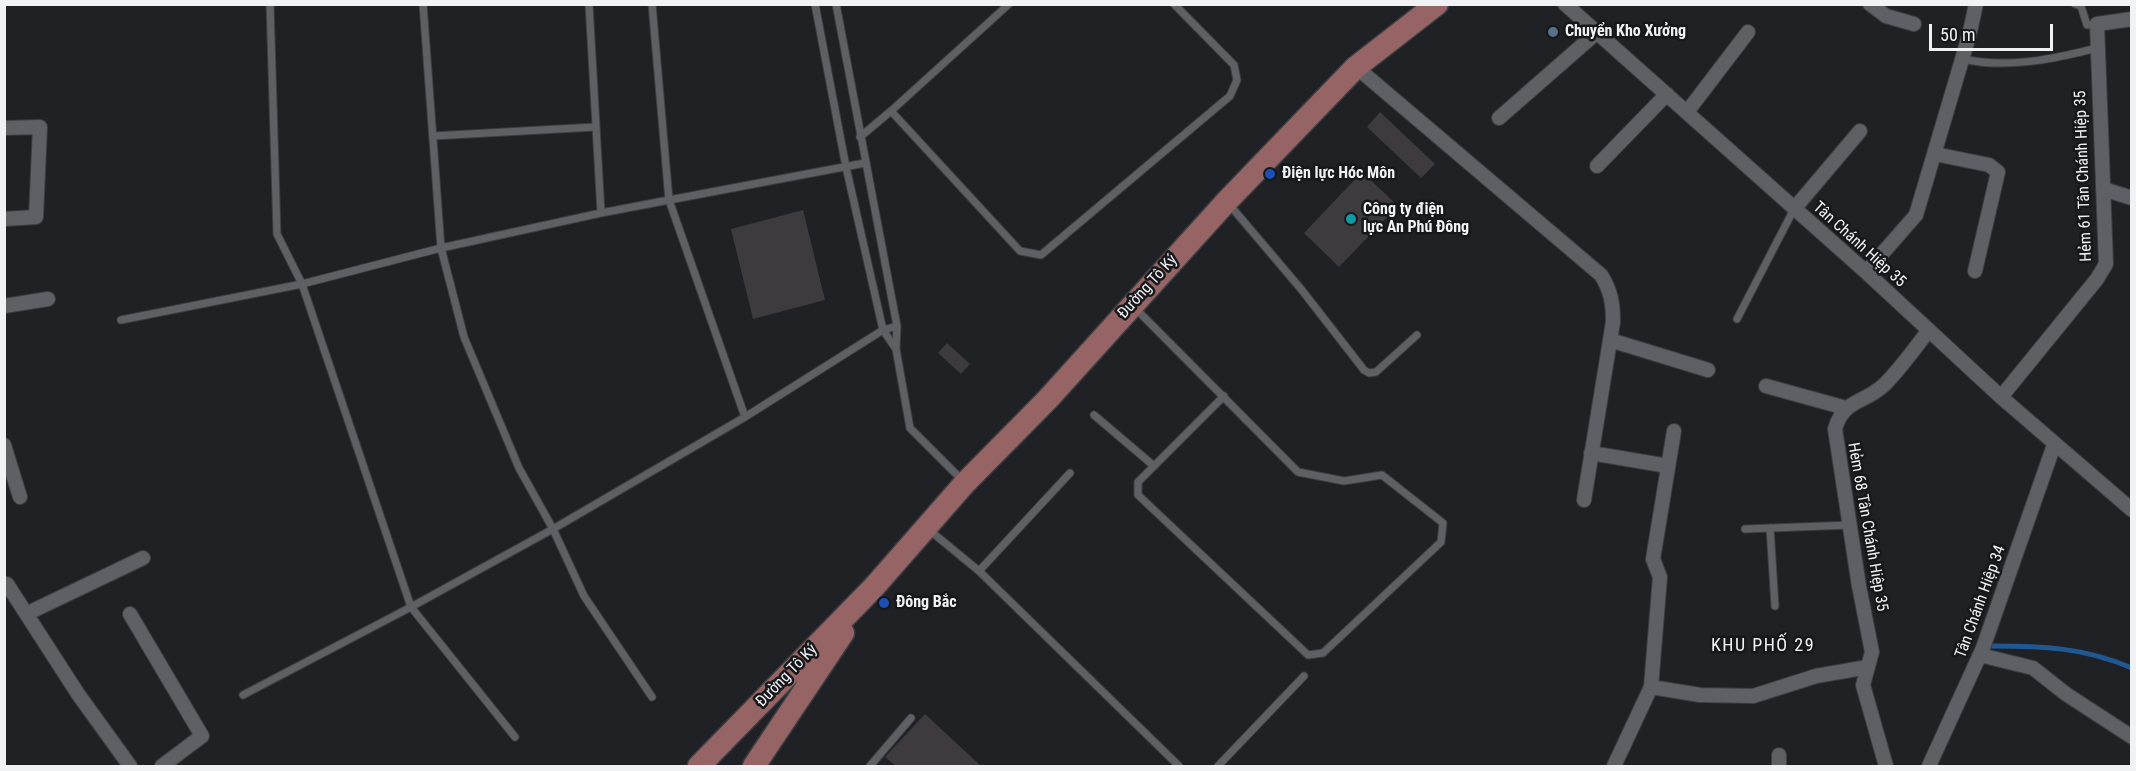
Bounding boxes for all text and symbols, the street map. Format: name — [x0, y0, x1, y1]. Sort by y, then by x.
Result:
scale bar — [1932, 12, 2056, 50]
place label: Chuyển Kho Xưởng — [1565, 22, 1686, 42]
text: 50 m — [1940, 24, 1975, 45]
marker: Chuyển Kho Xưởng — [1546, 25, 1560, 39]
street label: Hẻm 61 Tân Chánh Hiệp 35 — [2071, 90, 2097, 262]
place label: Điện lực Hóc Môn — [1282, 164, 1395, 184]
marker: Điện lực Hóc Môn — [1263, 167, 1277, 181]
street label: Tân Chánh Hiệp 35 — [1809, 198, 1909, 292]
place label: Công ty điện lực An Phú Đông — [1363, 200, 1469, 238]
marker: Công ty điện lực An Phú Đông — [1344, 212, 1358, 226]
street label: Đường Tô Ký — [1114, 251, 1182, 323]
street label: Hẻm 68 Tân Chánh Hiệp 35 — [1843, 441, 1891, 613]
street label: Tân Chánh Hiệp 34 — [1952, 543, 2010, 661]
place label: Đông Bắc — [896, 593, 957, 613]
marker: Đông Bắc — [877, 596, 891, 610]
district label: KHU PHỐ 29 — [1711, 635, 1815, 657]
street label: Đường Tô Ký — [752, 641, 822, 711]

